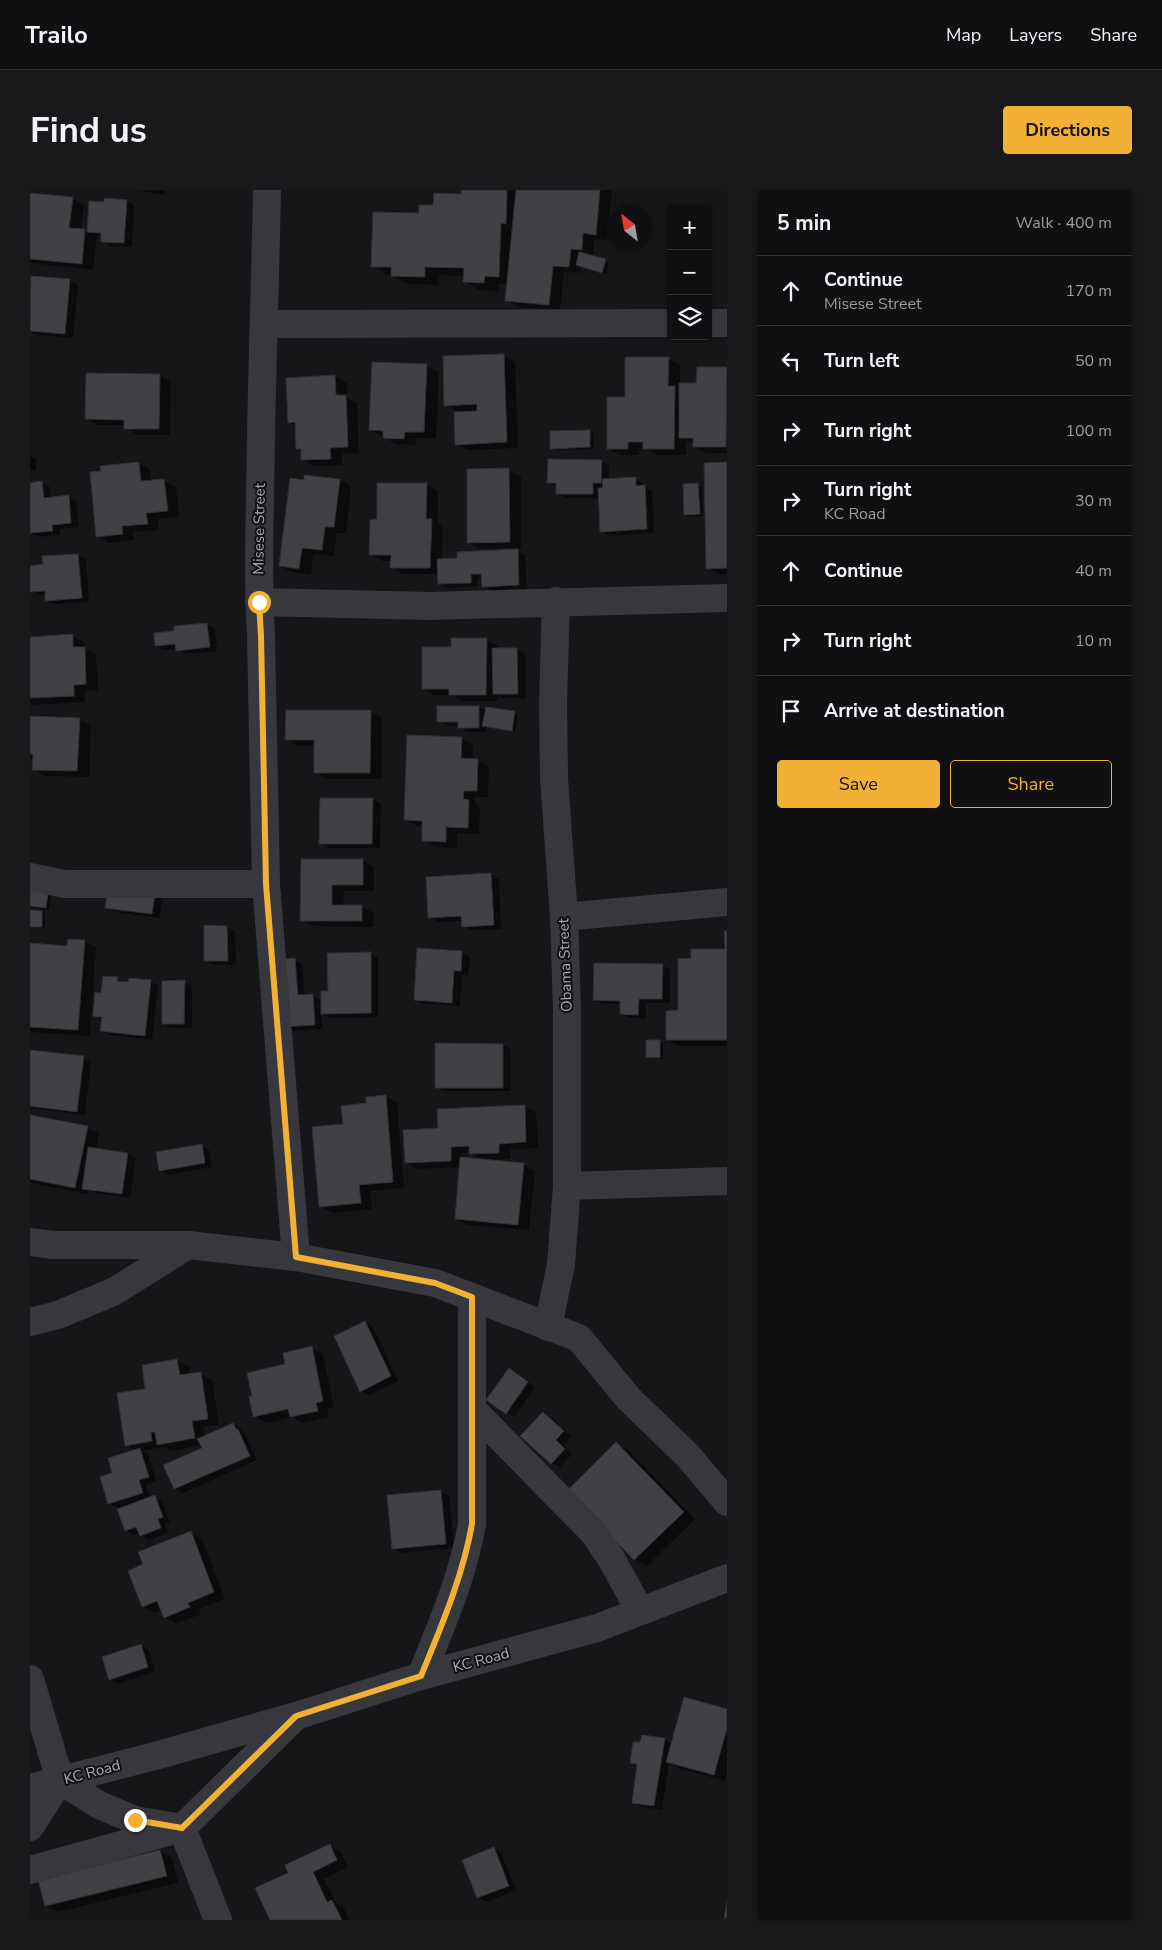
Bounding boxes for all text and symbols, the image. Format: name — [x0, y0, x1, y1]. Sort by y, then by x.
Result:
text: Trailo — [25, 19, 88, 51]
text: Map — [946, 23, 981, 47]
text: Layers — [1009, 23, 1062, 47]
text: Share — [1090, 23, 1137, 47]
button: Directions — [1003, 106, 1132, 154]
text: Find us — [30, 107, 147, 154]
north arrow — [607, 205, 652, 250]
map controls — [667, 205, 712, 340]
button: + — [667, 205, 712, 250]
text: 5 min — [777, 209, 831, 237]
text: Walk · 400 m — [1016, 212, 1112, 234]
button: − — [667, 250, 712, 295]
text: Continue — [824, 267, 903, 293]
icon: ahead — [777, 277, 805, 305]
text: 170 m — [1065, 280, 1112, 302]
text: Misese Street — [824, 293, 922, 315]
button: layers — [667, 295, 712, 340]
icon: left — [777, 347, 805, 375]
text: Turn left — [824, 348, 899, 374]
text: 50 m — [1075, 350, 1112, 372]
icon: right — [777, 417, 805, 445]
text: Turn right — [824, 418, 911, 444]
text: 100 m — [1065, 420, 1112, 442]
text: Turn right — [824, 477, 911, 503]
street label: Misese Street — [248, 482, 270, 575]
icon: right — [777, 487, 805, 515]
text: 30 m — [1075, 490, 1112, 512]
text: KC Road — [824, 503, 886, 525]
icon: ahead — [777, 557, 805, 585]
text: Continue — [824, 558, 903, 584]
text: 40 m — [1075, 560, 1112, 582]
route start — [248, 591, 271, 614]
icon: right — [777, 627, 805, 655]
text: Turn right — [824, 628, 911, 654]
text: 10 m — [1075, 630, 1112, 652]
icon: arrive — [777, 697, 805, 725]
text: Arrive at destination — [824, 698, 1005, 724]
button: Save — [777, 760, 940, 808]
button: Share — [950, 760, 1112, 808]
street label: Obama Street — [553, 917, 577, 1012]
street label: KC Road — [450, 1643, 512, 1677]
street label: KC Road — [61, 1755, 123, 1789]
route end — [124, 1809, 147, 1832]

